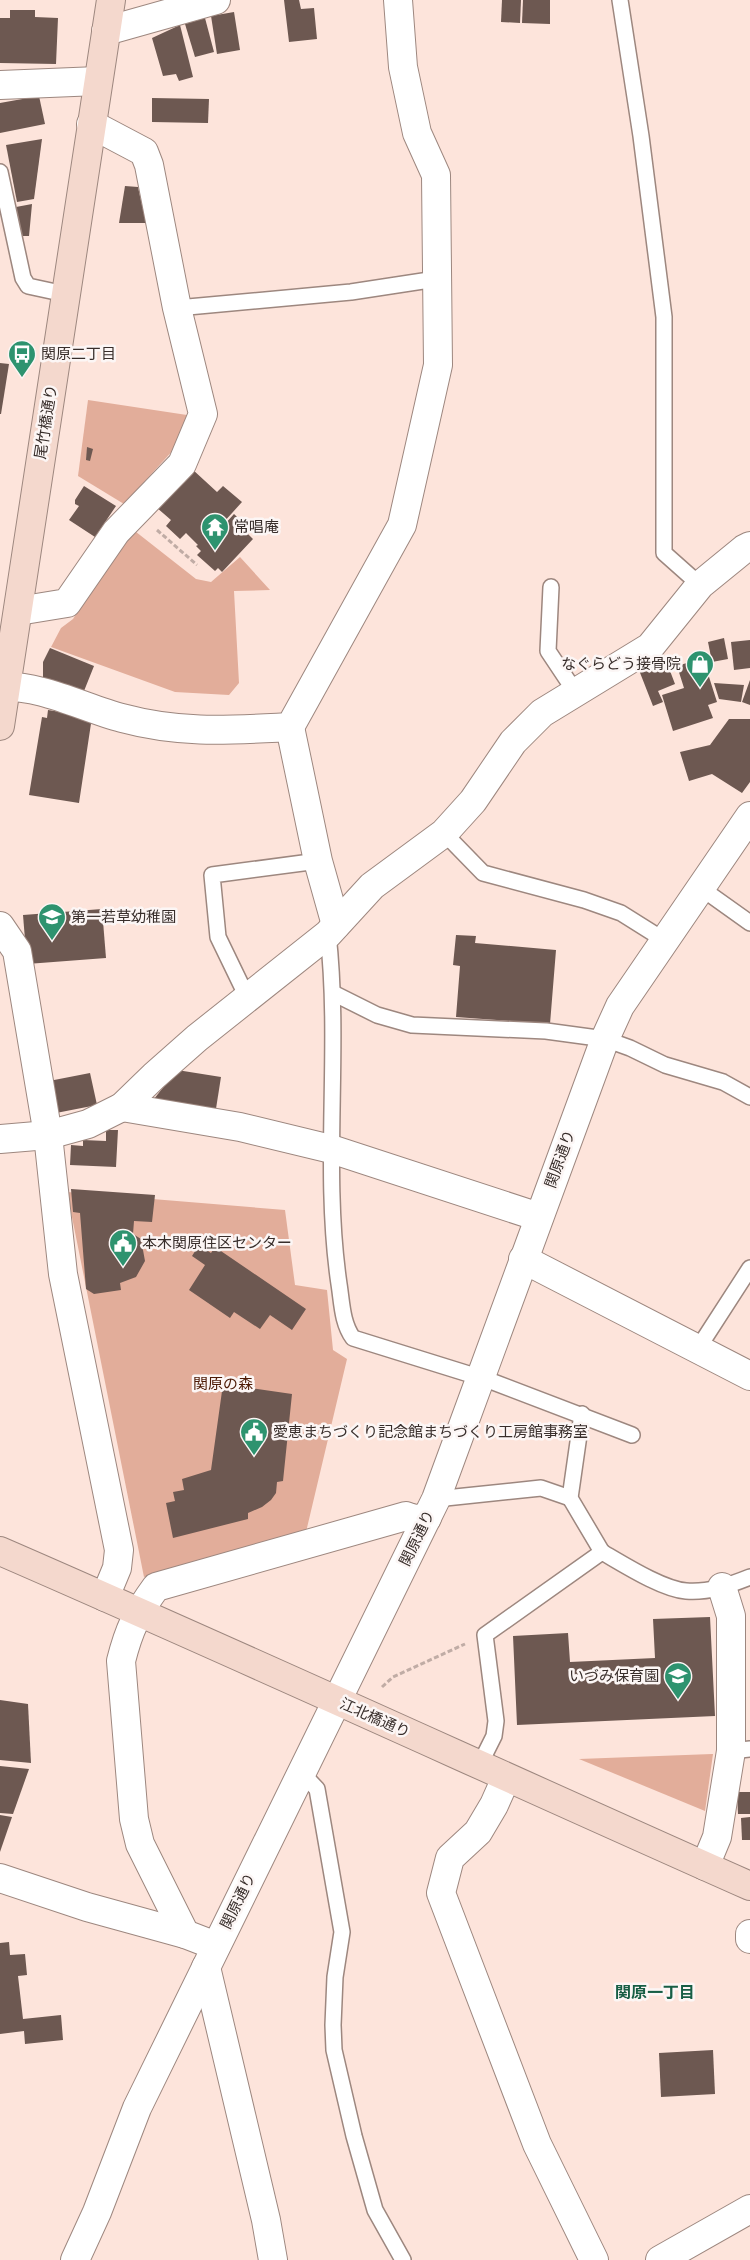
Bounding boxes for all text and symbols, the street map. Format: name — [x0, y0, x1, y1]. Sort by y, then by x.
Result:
bus stop icon: 関原二丁目 — [7, 339, 37, 378]
place label: 関原二丁目 — [41, 345, 116, 362]
street label: 尾竹橋通り — [31, 384, 60, 460]
temple icon: 常唱庵 — [200, 512, 230, 551]
place label: 常唱庵 — [234, 518, 279, 535]
shop icon: なぐらどう接骨院 — [685, 649, 715, 688]
place label: なぐらどう接骨院 — [561, 655, 681, 672]
school or university icon: 第一若草幼稚園 — [37, 902, 67, 941]
place label: 第一若草幼稚園 — [71, 908, 176, 925]
street label: 関原通り — [541, 1128, 578, 1190]
public building icon: 本木関原住区センター — [108, 1228, 138, 1267]
place label: 本木関原住区センター — [142, 1234, 292, 1251]
park label: 関原の森 — [193, 1375, 253, 1392]
public building icon: 愛恵まちづくり記念館まちづくり工房館事務室 — [239, 1417, 269, 1456]
place label: 愛恵まちづくり記念館まちづくり工房館事務室 — [273, 1423, 588, 1440]
street label: 関原通り — [396, 1507, 437, 1568]
school or university icon: いづみ保育園 — [663, 1661, 693, 1700]
place label: いづみ保育園 — [569, 1667, 659, 1684]
street label: 江北橋通り — [337, 1695, 413, 1741]
street label: 関原通り — [217, 1870, 258, 1931]
district label: 関原一丁目 — [615, 1983, 695, 2001]

